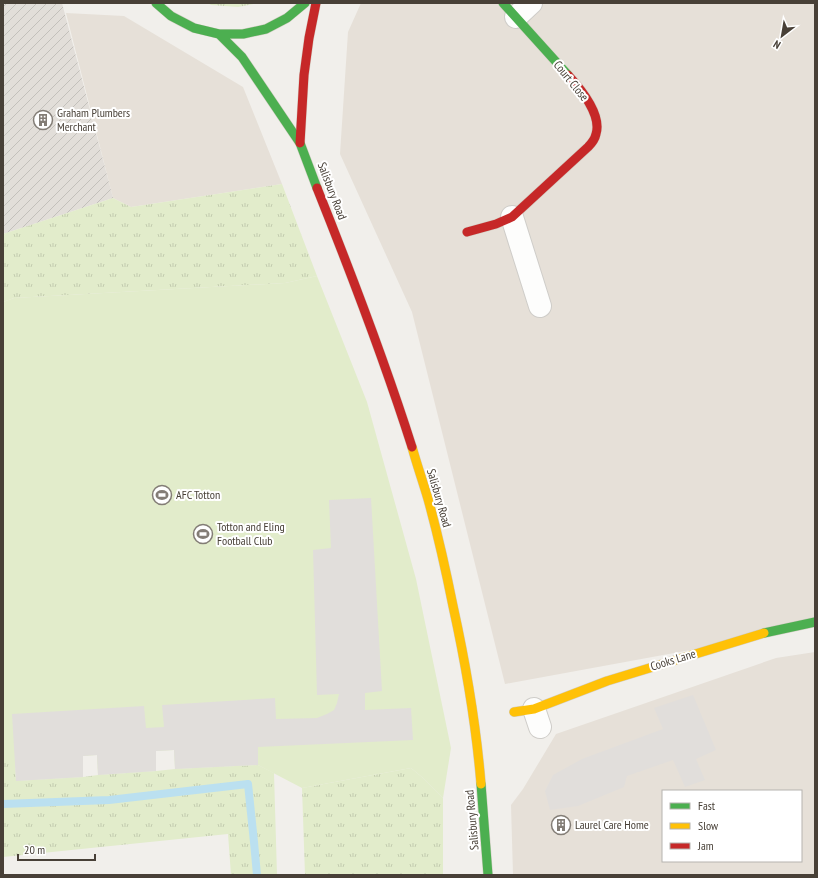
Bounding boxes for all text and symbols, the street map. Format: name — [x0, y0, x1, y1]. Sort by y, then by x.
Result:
north arrow — [762, 16, 802, 56]
text: N — [771, 37, 783, 52]
street label: Court Close — [551, 58, 592, 104]
place label: Graham Plumbers Merchant — [57, 105, 130, 134]
building icon: Graham Plumbers Merchant — [32, 109, 54, 131]
street label: Salisbury Road — [315, 160, 350, 222]
street label: Salisbury Road — [424, 467, 455, 529]
sports icon: AFC Totton — [151, 484, 173, 506]
place label: AFC Totton — [176, 487, 220, 502]
place label: Totton and Eling Football Club — [217, 519, 285, 548]
sports icon: Totton and Eling Football Club — [192, 523, 214, 545]
street label: Cooks Lane — [648, 646, 697, 674]
street label: Salisbury Road — [461, 789, 482, 851]
legend — [662, 790, 802, 862]
text: Fast — [698, 798, 716, 813]
building icon: Laurel Care Home — [550, 814, 572, 836]
place label: Laurel Care Home — [575, 817, 649, 832]
text: Slow — [698, 818, 719, 833]
scale bar — [18, 836, 95, 862]
text: Jam — [697, 838, 714, 853]
text: 20 m — [24, 842, 45, 857]

